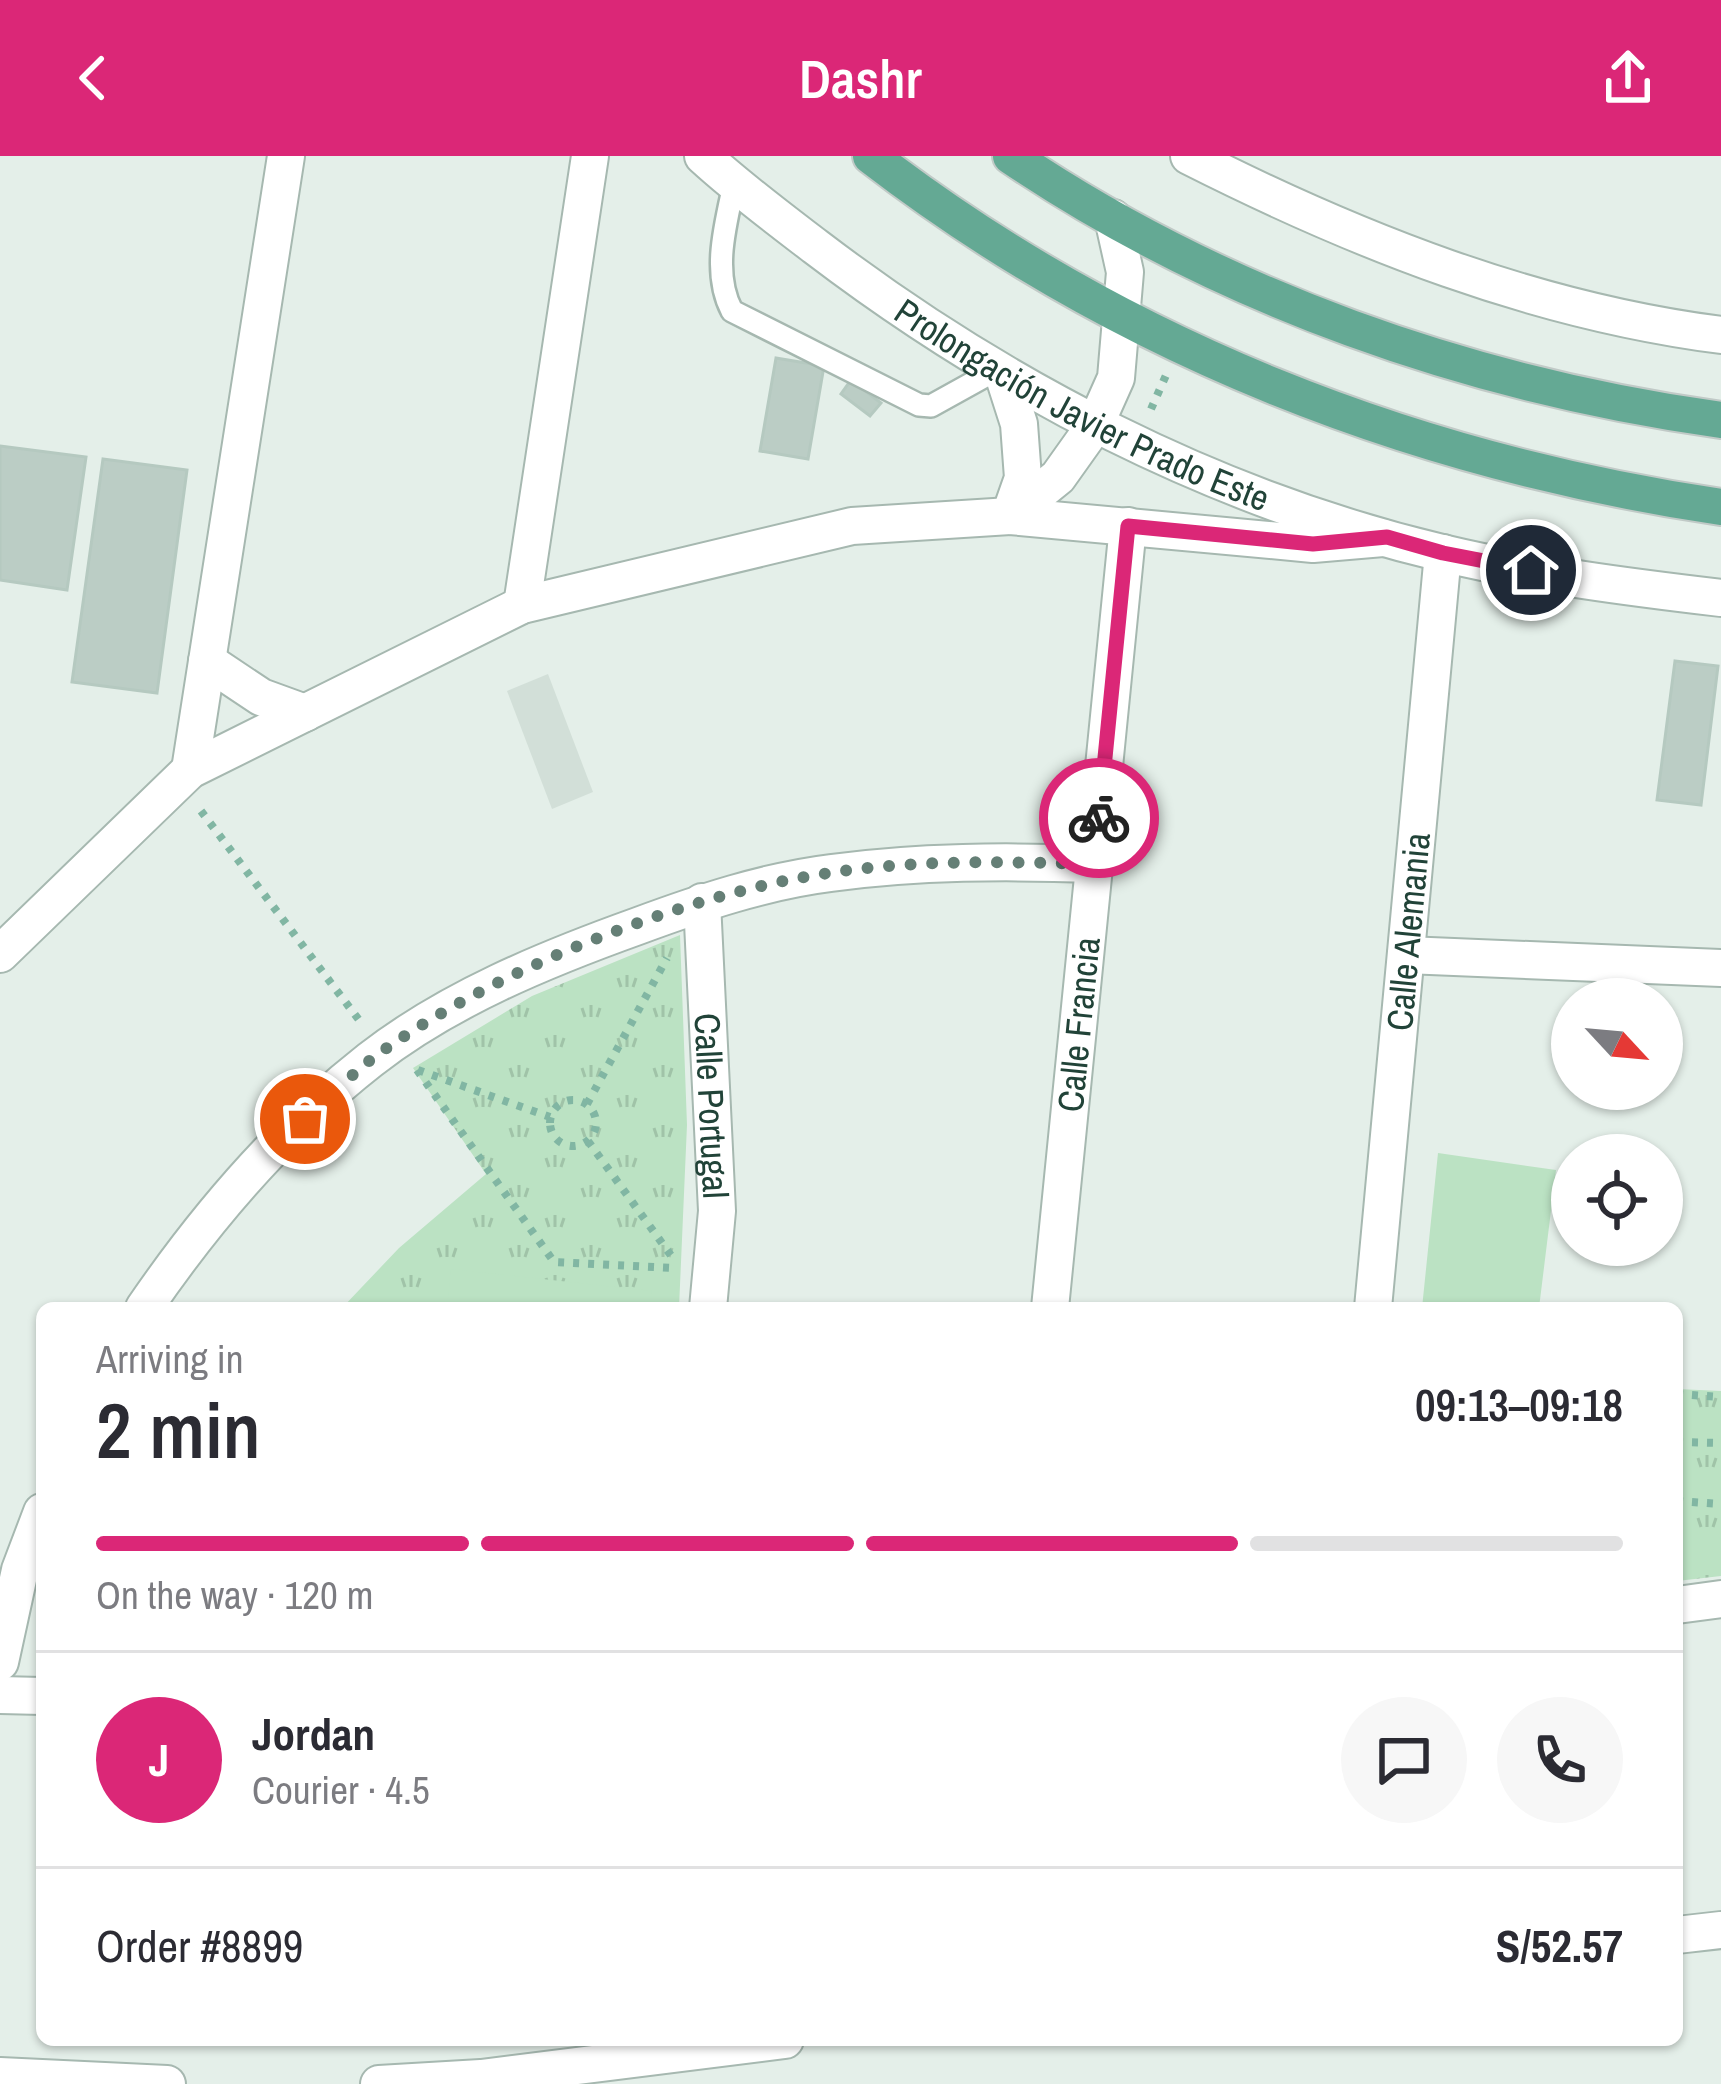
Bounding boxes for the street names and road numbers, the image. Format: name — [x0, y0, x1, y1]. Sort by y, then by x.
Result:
street label: Prolongación Javier Prado Este — [886, 287, 1276, 522]
street label: Calle Alemania — [1375, 831, 1441, 1033]
street label: Calle Francia — [1046, 935, 1111, 1114]
street label: Calle Portugal — [683, 1012, 740, 1200]

